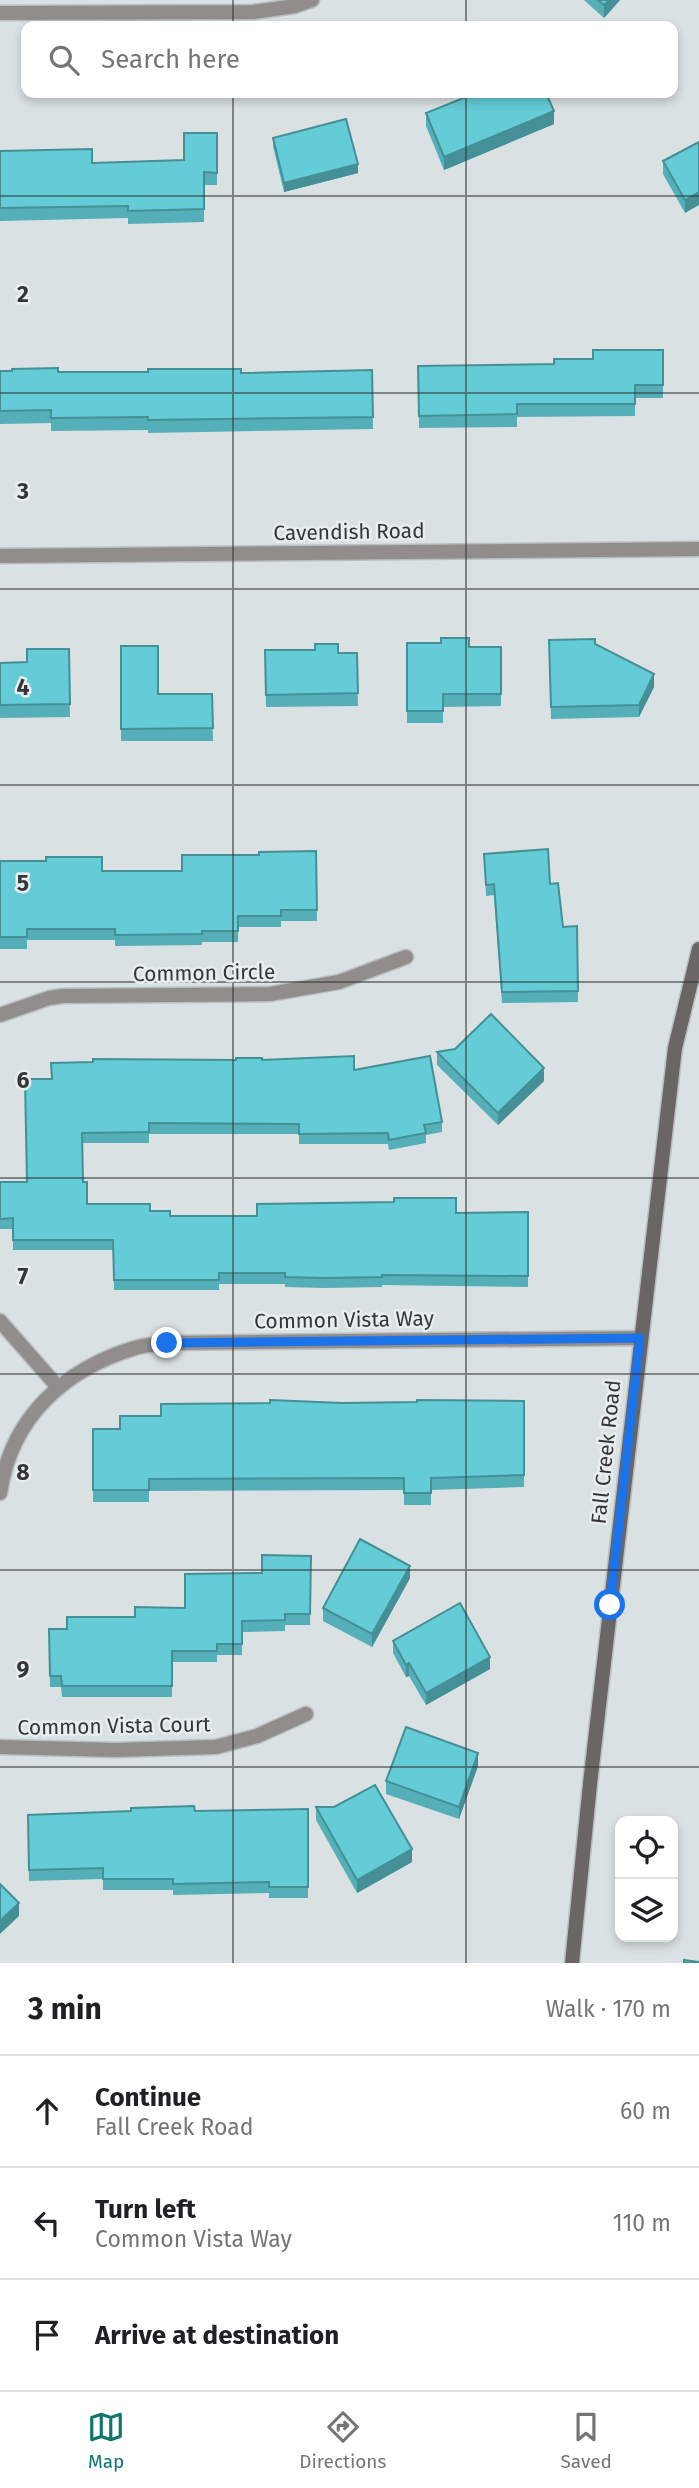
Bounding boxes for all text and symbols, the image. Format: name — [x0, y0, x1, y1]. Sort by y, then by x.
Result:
search box — [21, 21, 678, 98]
icon: search — [45, 41, 83, 79]
text: Search here — [101, 44, 240, 75]
text: 2 — [17, 280, 29, 308]
text: 3 — [16, 477, 29, 505]
street label: Cavendish Road — [273, 518, 425, 546]
text: 4 — [17, 673, 30, 701]
text: 5 — [17, 869, 29, 897]
street label: Common Circle — [133, 959, 275, 987]
text: 6 — [17, 1066, 30, 1094]
text: 7 — [18, 1262, 29, 1290]
street label: Common Vista Way — [254, 1305, 435, 1335]
route end — [151, 1327, 182, 1358]
street label: Fall Creek Road — [586, 1379, 626, 1525]
text: 8 — [16, 1458, 30, 1486]
route start — [594, 1589, 625, 1620]
text: 9 — [17, 1655, 30, 1683]
street label: Common Vista Court — [17, 1711, 211, 1741]
map controls — [615, 1816, 678, 1942]
button: locate — [615, 1816, 678, 1879]
button: layers — [615, 1879, 678, 1942]
text: 3 min — [28, 1991, 102, 2027]
text: Walk · 170 m — [546, 1995, 671, 2023]
text: Continue — [95, 2082, 201, 2113]
icon: ahead — [28, 2092, 66, 2130]
text: 60 m — [620, 2097, 671, 2125]
text: Fall Creek Road — [95, 2113, 253, 2141]
text: Turn left — [95, 2194, 196, 2225]
icon: left — [28, 2204, 66, 2242]
text: 110 m — [613, 2209, 671, 2237]
text: Common Vista Way — [95, 2225, 292, 2253]
icon: arrive — [28, 2316, 66, 2354]
text: Arrive at destination — [95, 2320, 339, 2351]
tab: Map — [87, 2408, 125, 2473]
tab: Directions — [299, 2408, 386, 2473]
tab: Saved — [561, 2408, 612, 2473]

